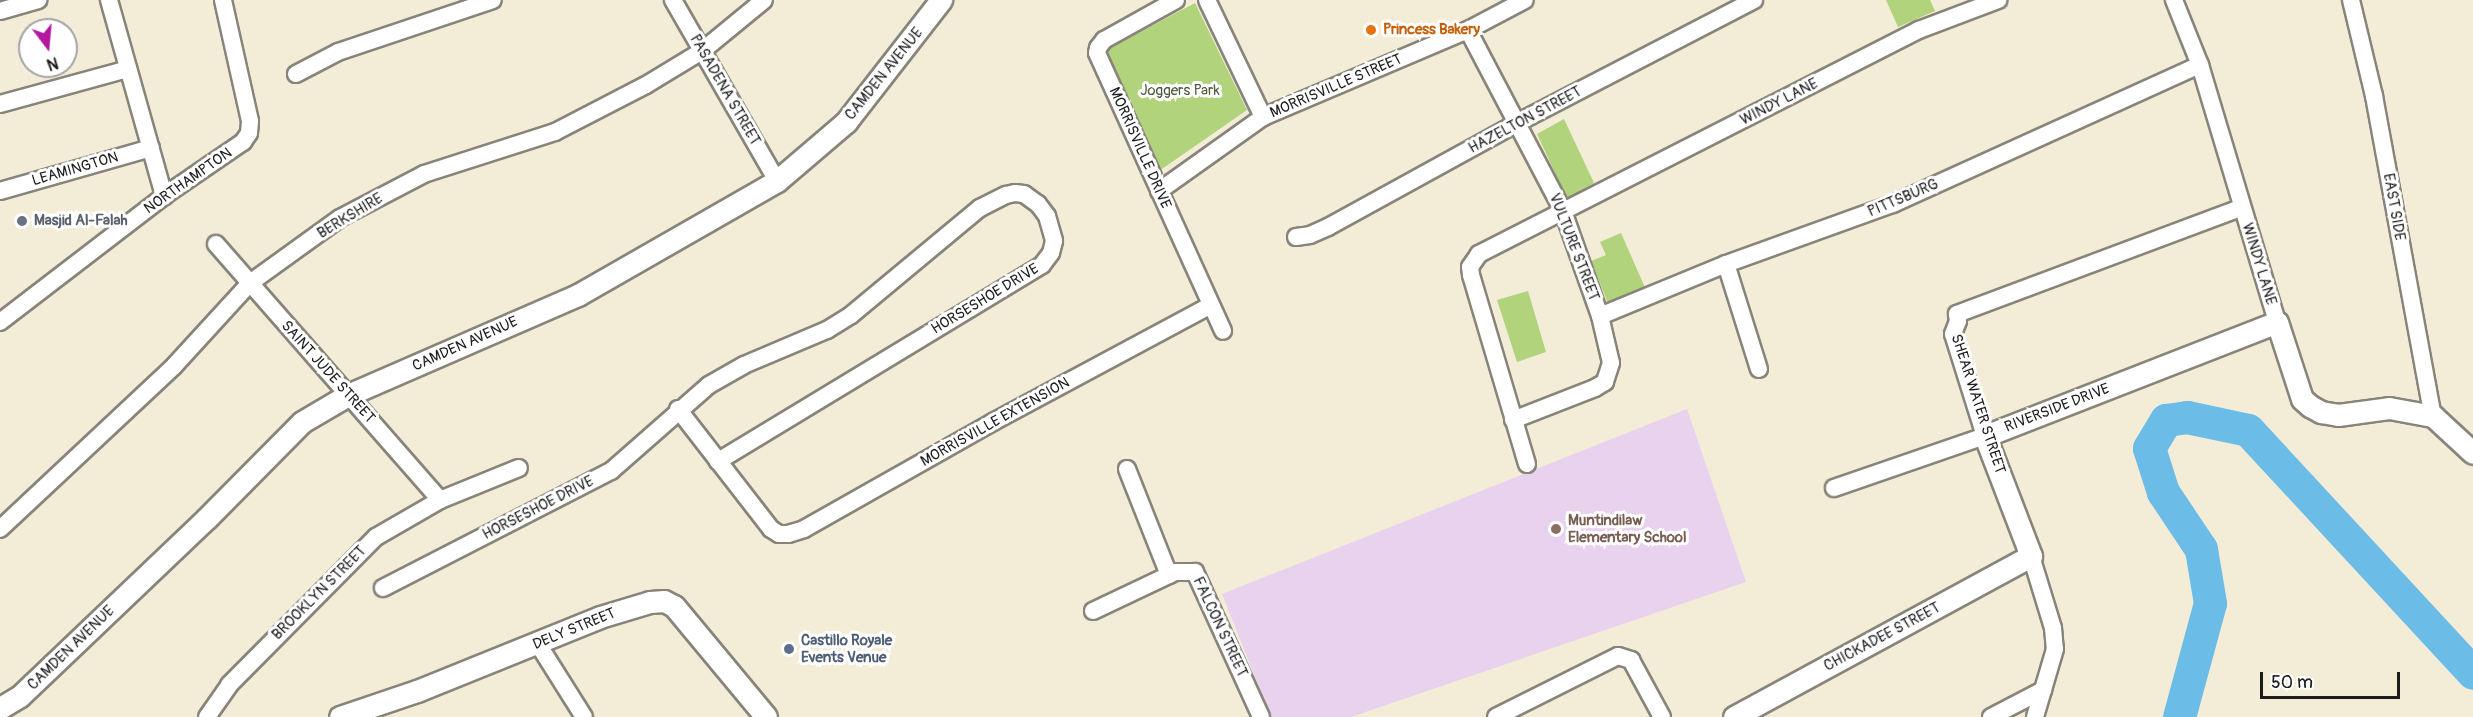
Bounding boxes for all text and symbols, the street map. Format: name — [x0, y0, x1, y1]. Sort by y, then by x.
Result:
north arrow — [18, 18, 78, 78]
place label: Princess Bakery — [1383, 21, 1480, 39]
marker: Princess Bakery — [1364, 23, 1378, 37]
street label: CAMDEN AVENUE — [841, 24, 927, 124]
street label: PASADENA STREET — [686, 31, 764, 149]
street label: MORRISVILLE STREET — [1267, 50, 1405, 122]
text: N — [44, 52, 60, 74]
street label: WINDY LANE — [1737, 75, 1821, 129]
park label: Joggers Park — [1140, 82, 1220, 100]
street label: HAZELTON STREET — [1465, 83, 1585, 157]
street label: MORRISVILLE DRIVE — [1105, 85, 1175, 211]
street label: NORTHAMPTON — [141, 144, 235, 218]
street label: LEAMINGTON — [30, 148, 120, 190]
street label: EAST SIDE — [2379, 172, 2409, 242]
street label: PITTSBURG — [1865, 175, 1941, 221]
street label: BERKSHIRE — [314, 189, 386, 243]
street label: VULTURE STREET — [1545, 191, 1603, 303]
place label: Masjid Al-Falah — [34, 212, 128, 230]
marker: Masjid Al-Falah — [15, 214, 29, 228]
street label: WINDY LANE — [2238, 221, 2280, 307]
street label: HORSESHOE DRIVE — [928, 260, 1042, 338]
street label: CAMDEN AVENUE — [410, 313, 520, 375]
street label: SAINT JUDE STREET — [277, 317, 379, 427]
street label: SHEAR WATER STREET — [1947, 332, 2009, 476]
street label: MORRISVILLE EXTENSION — [917, 374, 1073, 470]
street label: RIVERSIDE DRIVE — [2002, 380, 2112, 436]
street label: HORSESHOE DRIVE — [479, 472, 597, 544]
place label: Muntindilaw Elementary School — [1568, 511, 1686, 546]
marker: Muntindilaw Elementary School — [1549, 522, 1563, 536]
street label: BROOKLYN STREET — [268, 542, 370, 644]
street label: FALCON STREET — [1189, 574, 1251, 680]
street label: CHICKADEE STREET — [1821, 599, 1943, 675]
street label: CAMDEN AVENUE — [24, 602, 118, 694]
street label: DELY STREET — [530, 604, 618, 654]
place label: Castillo Royale Events Venue — [801, 631, 892, 666]
marker: Castillo Royale Events Venue — [782, 642, 796, 656]
scale bar — [2263, 660, 2402, 698]
text: 50 m — [2271, 671, 2313, 694]

